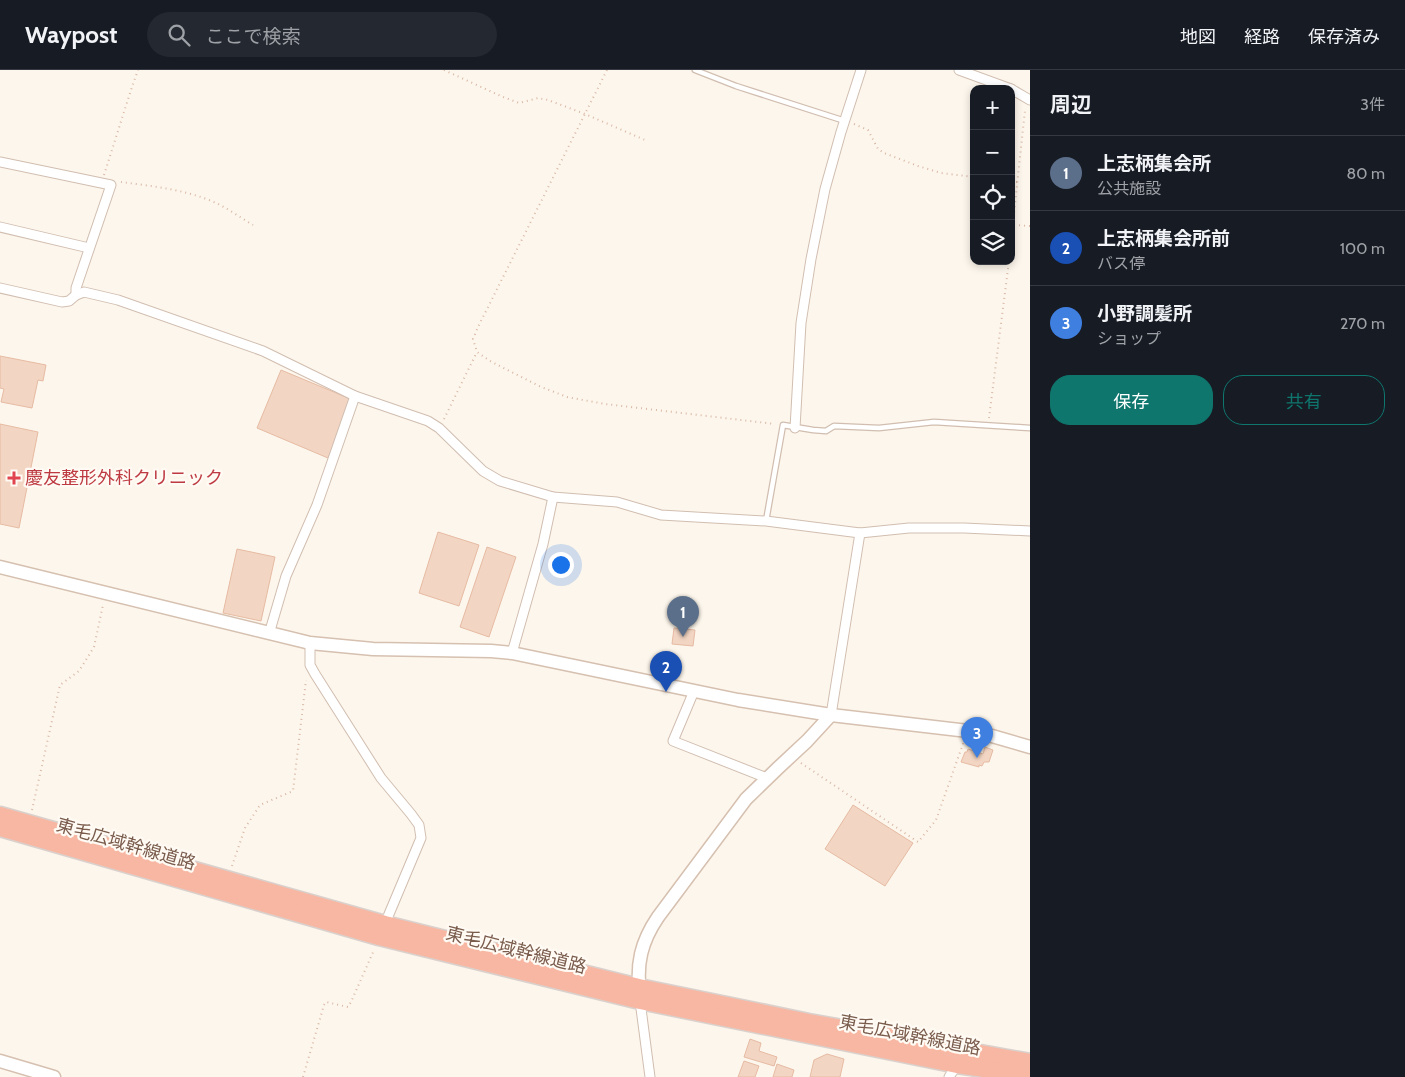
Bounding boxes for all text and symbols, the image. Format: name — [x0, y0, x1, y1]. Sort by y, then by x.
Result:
search box — [147, 12, 497, 57]
text: Waypost — [25, 20, 117, 49]
icon: search — [165, 21, 193, 49]
text: ここで検索 — [205, 25, 300, 48]
text: 地図 — [1180, 26, 1216, 48]
text: 経路 — [1244, 26, 1280, 48]
text: 保存済み — [1308, 26, 1380, 48]
map controls — [970, 85, 1015, 265]
button: + — [970, 85, 1015, 130]
text: 周辺 — [1050, 92, 1092, 117]
text: 3件 — [1360, 95, 1385, 114]
button: − — [970, 130, 1015, 175]
text: 上志柄集会所 — [1097, 152, 1211, 175]
text: 1 — [1063, 164, 1069, 183]
text: 80 m — [1347, 164, 1385, 183]
button: locate — [970, 175, 1015, 220]
text: 公共施設 — [1097, 179, 1161, 198]
button: layers — [970, 220, 1015, 265]
text: 上志柄集会所前 — [1097, 227, 1230, 250]
text: 2 — [1062, 239, 1070, 258]
text: 100 m — [1340, 239, 1385, 258]
text: バス停 — [1097, 254, 1145, 273]
text: 小野調髪所 — [1097, 302, 1192, 325]
text: 3 — [1062, 314, 1070, 333]
text: 270 m — [1340, 314, 1385, 333]
text: ショップ — [1097, 329, 1161, 348]
button: 保存 — [1050, 375, 1213, 425]
button: 共有 — [1223, 375, 1385, 425]
place label: 慶友整形外科クリニック — [25, 467, 223, 489]
marker: 慶友整形外科クリニック — [7, 471, 21, 485]
your location — [548, 552, 574, 578]
pin: 1 — [667, 596, 699, 637]
pin: 2 — [650, 651, 682, 692]
pin: 3 — [961, 717, 993, 758]
street label: 東毛広域幹線道路 — [54, 814, 198, 874]
street label: 東毛広域幹線道路 — [443, 922, 589, 978]
street label: 東毛広域幹線道路 — [837, 1010, 983, 1060]

